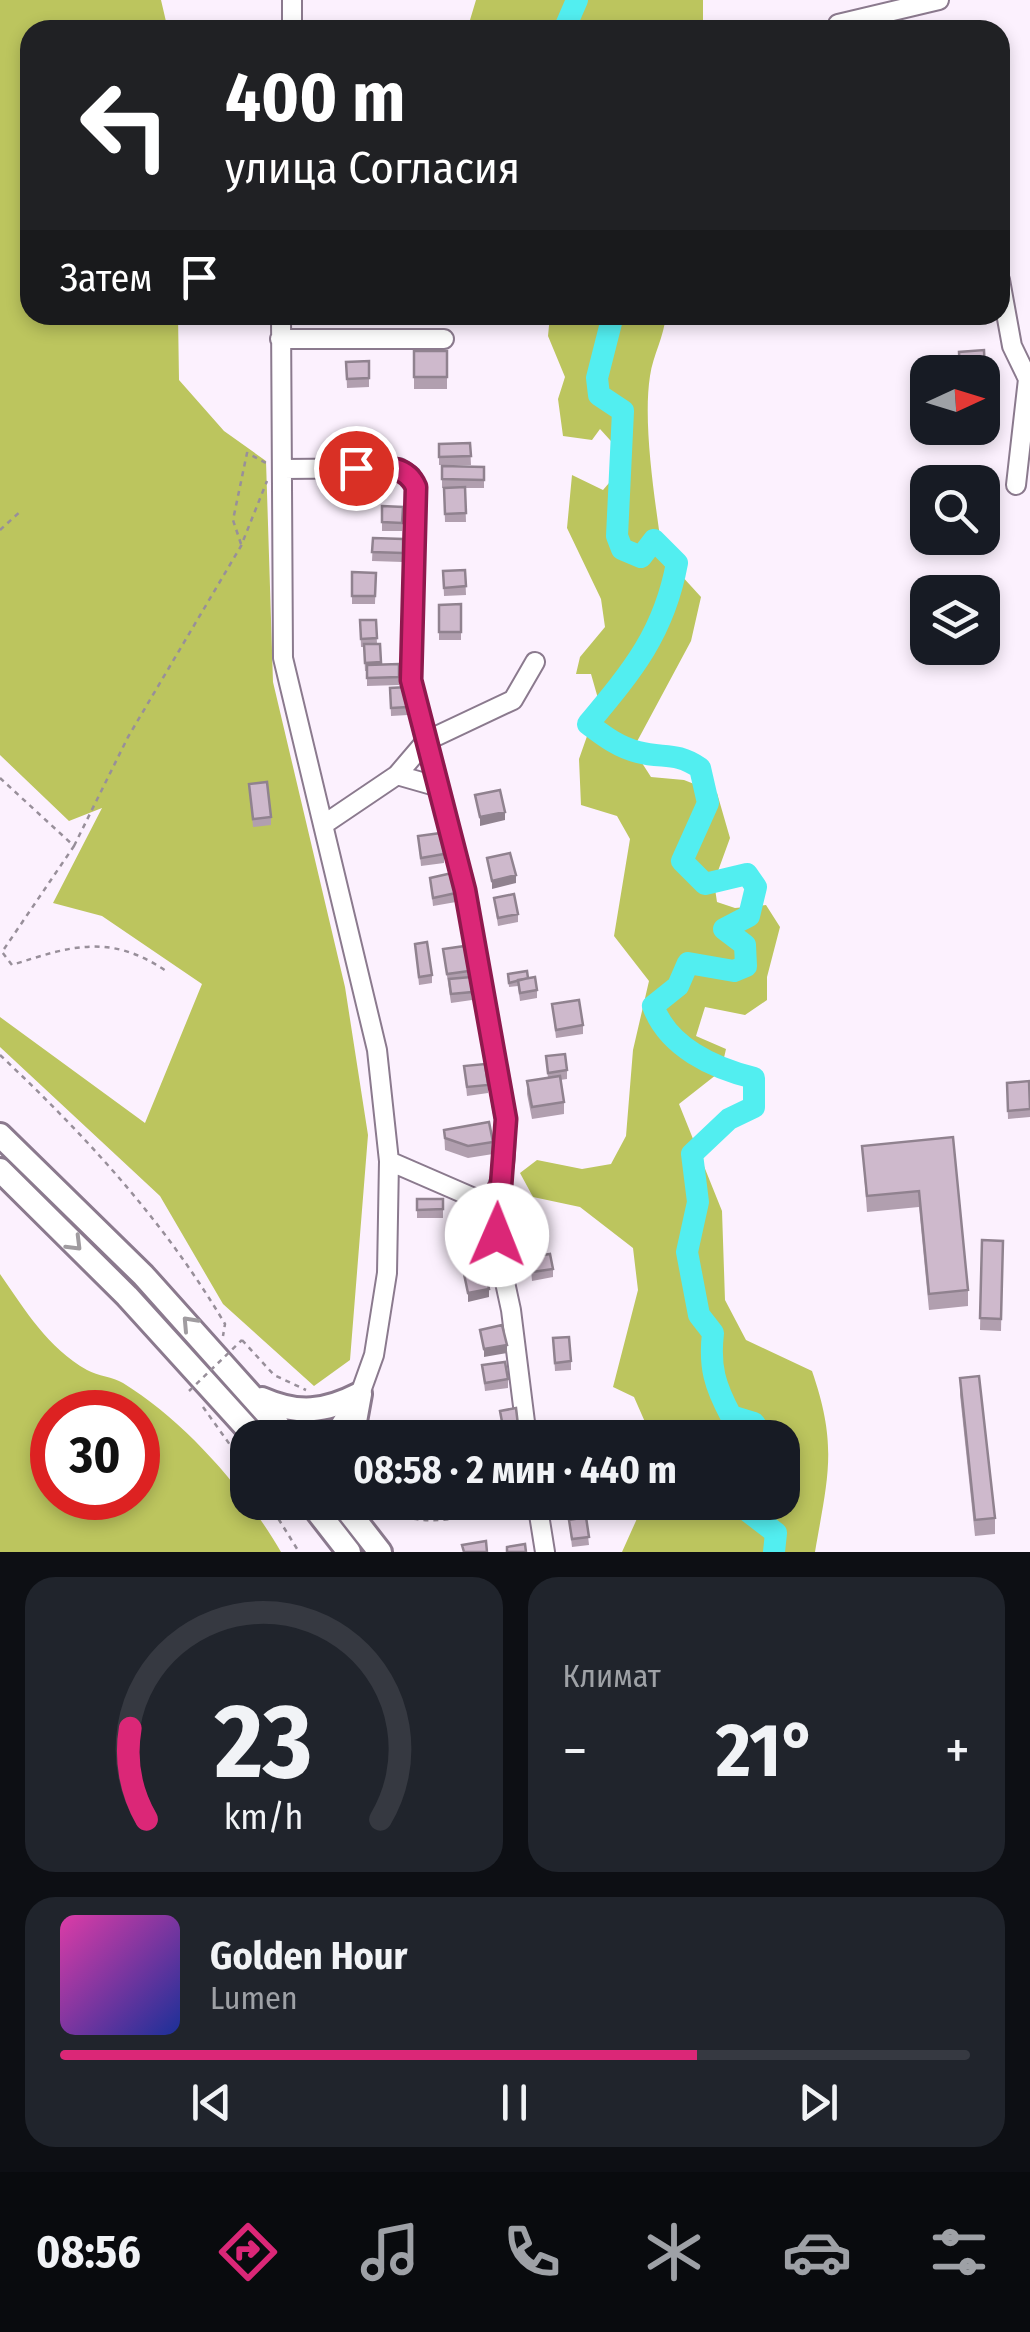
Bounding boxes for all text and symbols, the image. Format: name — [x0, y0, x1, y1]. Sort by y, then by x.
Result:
text: 400 m — [225, 56, 405, 140]
icon: left — [60, 60, 190, 190]
text: улица Согласия — [225, 141, 520, 195]
icon: arrive — [172, 250, 227, 305]
text: Затем — [60, 255, 152, 301]
north arrow — [910, 355, 1000, 445]
map controls — [910, 355, 1000, 665]
pin — [314, 426, 399, 511]
icon: arrive — [329, 441, 384, 496]
button: search — [910, 465, 1000, 555]
button: layers — [910, 575, 1000, 665]
position arrow — [445, 1183, 549, 1287]
one-way arrow — [63, 1232, 81, 1250]
one-way arrow — [183, 1317, 201, 1335]
speed limit sign: 30 — [30, 1390, 160, 1520]
text: 08:58 · 2 мин · 440 m — [353, 1447, 677, 1493]
text: Климат — [563, 1657, 661, 1695]
text: 23 — [214, 1680, 312, 1805]
text: 21° — [716, 1706, 816, 1796]
text: − — [563, 1718, 587, 1784]
text: + — [945, 1718, 970, 1784]
text: km/h — [224, 1796, 304, 1838]
text: Golden Hour — [210, 1933, 408, 1979]
text: Lumen — [210, 1979, 298, 2017]
icon: previous — [184, 2075, 239, 2130]
icon: pause — [487, 2075, 542, 2130]
icon: next — [791, 2075, 846, 2130]
icon: directions — [213, 2217, 283, 2287]
icon: music — [355, 2217, 425, 2287]
icon: phone — [497, 2217, 567, 2287]
icon: climate — [639, 2217, 709, 2287]
icon: car — [782, 2217, 852, 2287]
icon: filters — [924, 2217, 994, 2287]
text: 08:56 — [36, 2225, 141, 2279]

